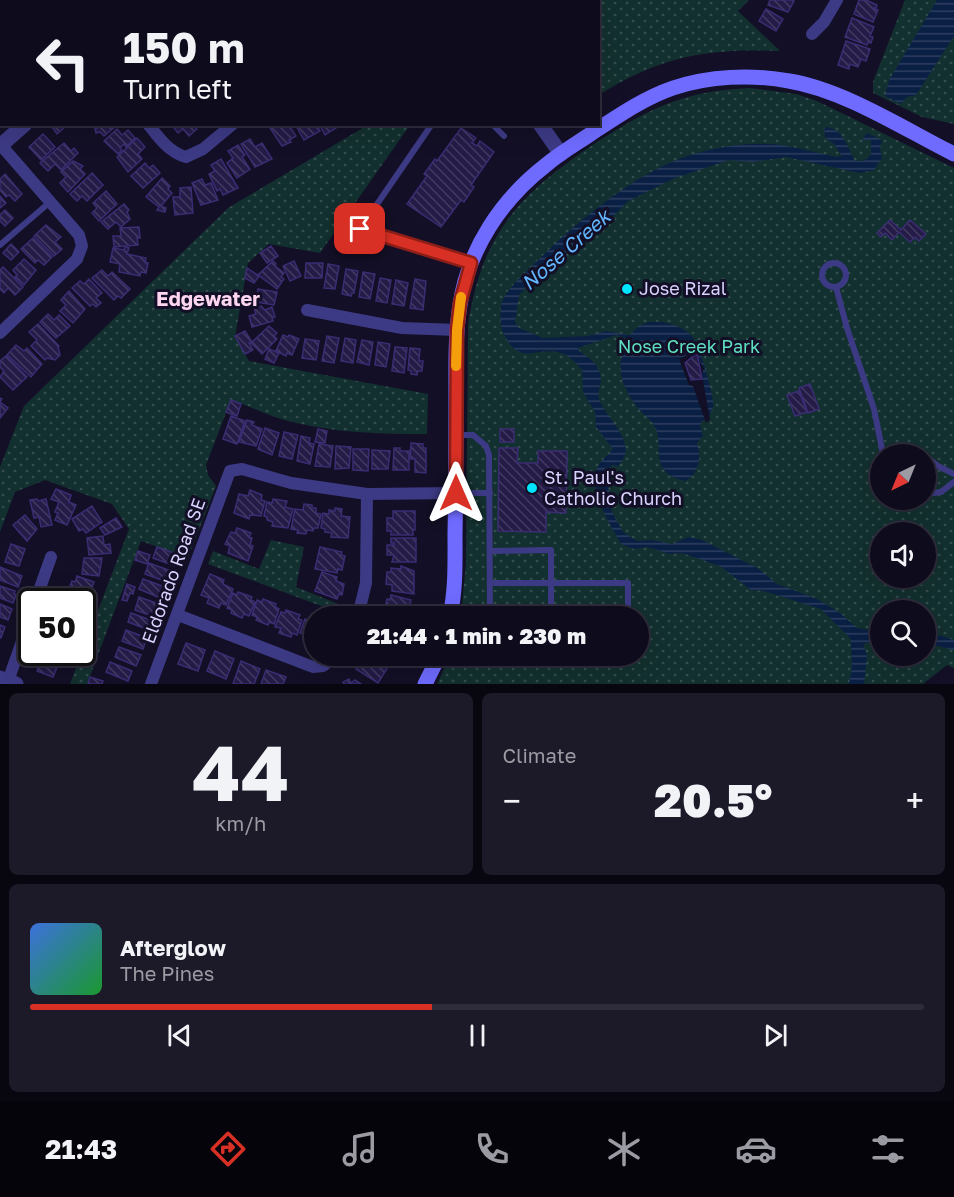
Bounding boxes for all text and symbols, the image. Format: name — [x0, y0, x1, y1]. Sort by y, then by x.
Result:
text: 150 m — [123, 22, 245, 72]
icon: left — [24, 24, 102, 102]
text: Turn left — [123, 73, 232, 105]
water label: Nose Creek — [516, 202, 617, 294]
pin — [334, 203, 385, 254]
icon: arrive — [343, 212, 376, 245]
place label: Jose Rizal — [639, 277, 727, 299]
marker: Jose Rizal — [620, 282, 634, 296]
district label: Edgewater — [156, 286, 260, 310]
park label: Nose Creek Park — [618, 335, 760, 357]
north arrow — [870, 444, 936, 510]
map controls — [870, 444, 936, 666]
position arrow — [424, 461, 488, 525]
place label: St. Paul's Catholic Church — [544, 466, 682, 509]
marker: St. Paul's Catholic Church — [525, 481, 539, 495]
street label: Eldorado Road SE — [137, 495, 210, 646]
button: sound — [870, 522, 936, 588]
speed limit sign: 50 — [18, 588, 96, 666]
button: search — [870, 600, 936, 666]
text: 21:44 · 1 min · 230 m — [367, 622, 586, 649]
text: 44 — [192, 725, 290, 818]
text: Climate — [503, 743, 576, 767]
text: 20.5° — [654, 773, 772, 827]
text: − — [503, 781, 521, 820]
text: + — [906, 781, 924, 820]
text: km/h — [215, 811, 266, 835]
text: Afterglow — [120, 934, 226, 961]
text: The Pines — [120, 961, 214, 985]
icon: previous — [163, 1019, 196, 1052]
icon: pause — [461, 1019, 494, 1052]
icon: next — [759, 1019, 792, 1052]
icon: directions — [207, 1128, 249, 1170]
icon: music — [339, 1128, 381, 1170]
icon: phone — [471, 1128, 513, 1170]
icon: climate — [603, 1128, 645, 1170]
icon: car — [735, 1128, 777, 1170]
icon: filters — [867, 1128, 909, 1170]
text: 21:43 — [45, 1133, 117, 1165]

